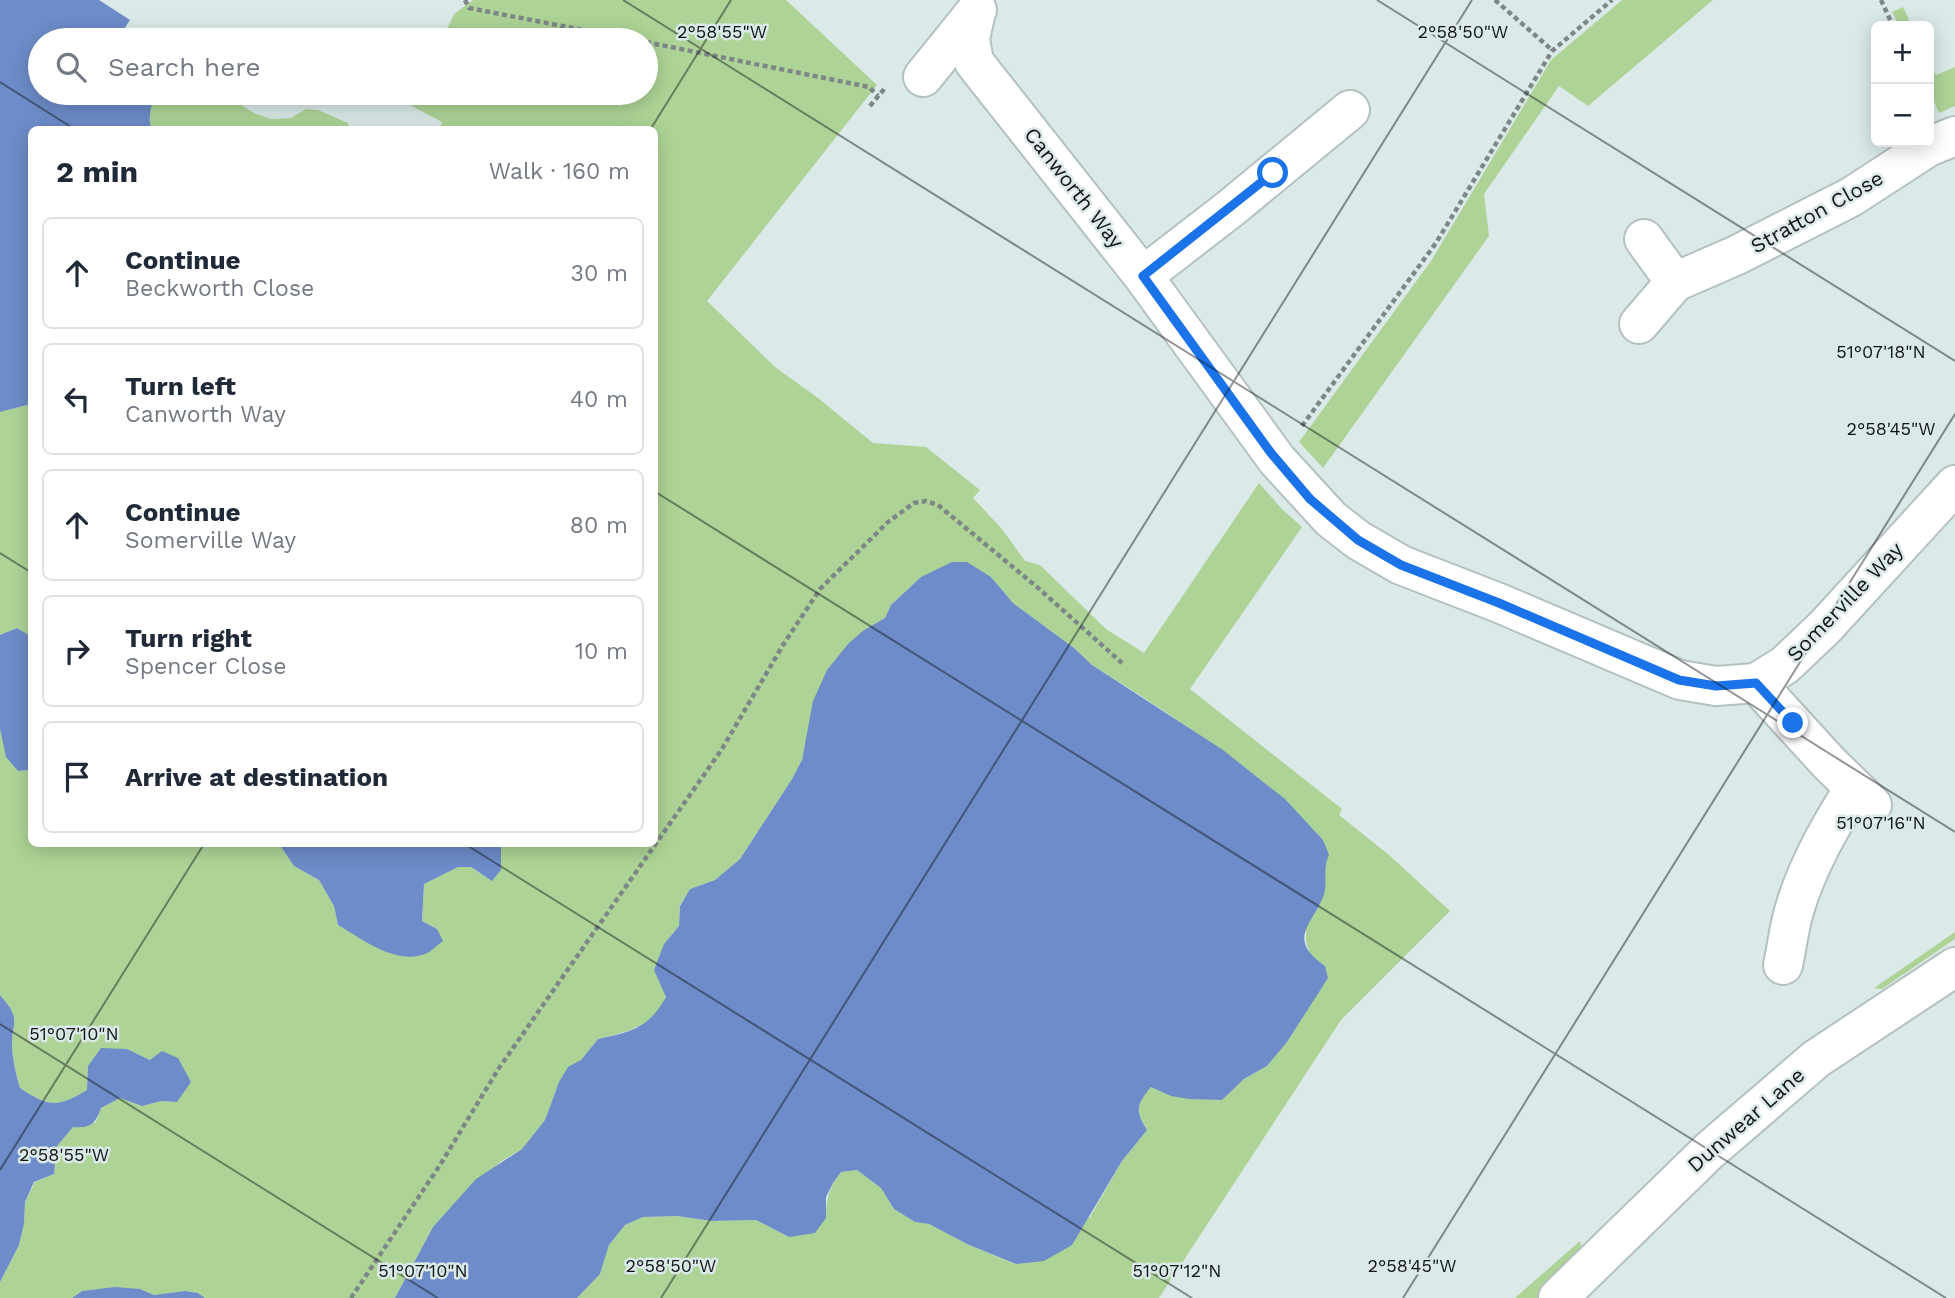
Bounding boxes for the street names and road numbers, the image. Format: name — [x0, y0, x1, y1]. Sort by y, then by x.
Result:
street label: Canworth Way — [1019, 122, 1130, 253]
street label: Stratton Close — [1746, 165, 1887, 258]
street label: Somerville Way — [1781, 537, 1908, 667]
street label: Dunwear Lane — [1682, 1062, 1809, 1177]

